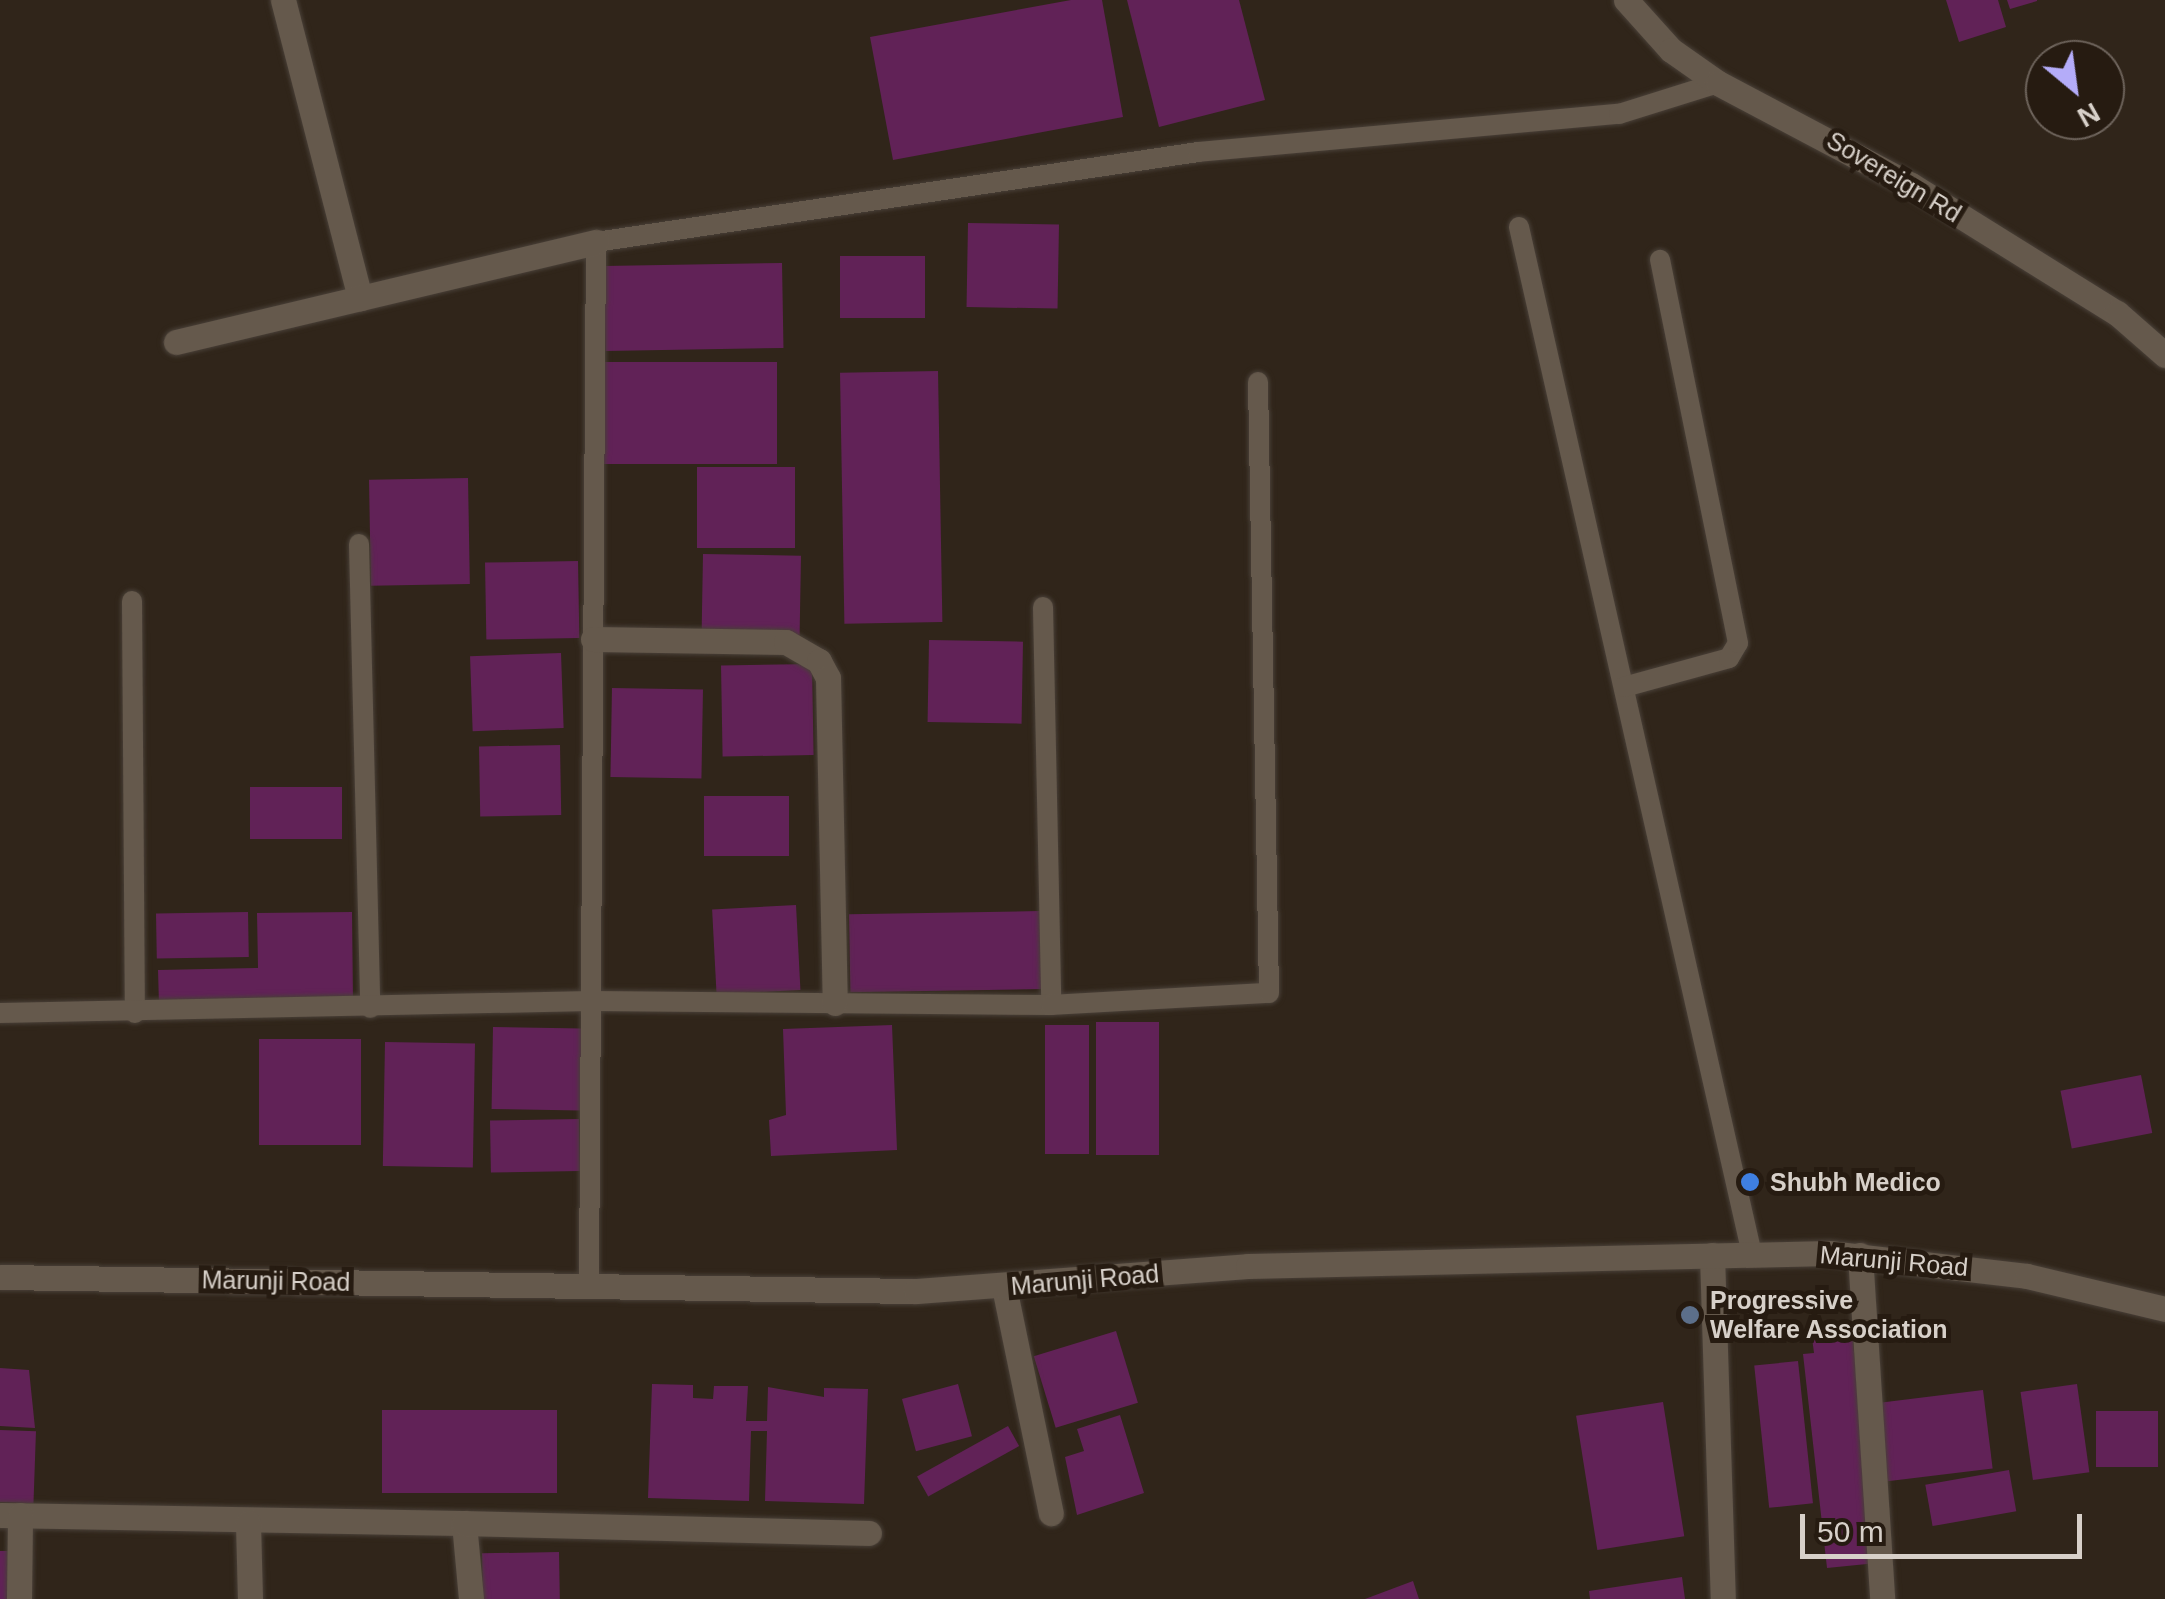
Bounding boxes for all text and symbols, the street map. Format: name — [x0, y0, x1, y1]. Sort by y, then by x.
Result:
north arrow — [2025, 40, 2125, 140]
text: N — [2072, 96, 2105, 133]
street label: Sovereign Rd — [1821, 125, 1967, 229]
place label: Shubh Medico — [1770, 1167, 1941, 1197]
marker: Shubh Medico — [1739, 1171, 1761, 1193]
street label: Marunji Road — [1819, 1240, 1969, 1282]
street label: Marunji Road — [1010, 1259, 1160, 1301]
street label: Marunji Road — [201, 1265, 351, 1297]
place label: Progressive Welfare Association — [1710, 1286, 1949, 1345]
marker: Progressive Welfare Association — [1679, 1304, 1701, 1326]
scale bar — [1805, 1494, 2088, 1556]
text: 50 m — [1817, 1515, 1884, 1548]

